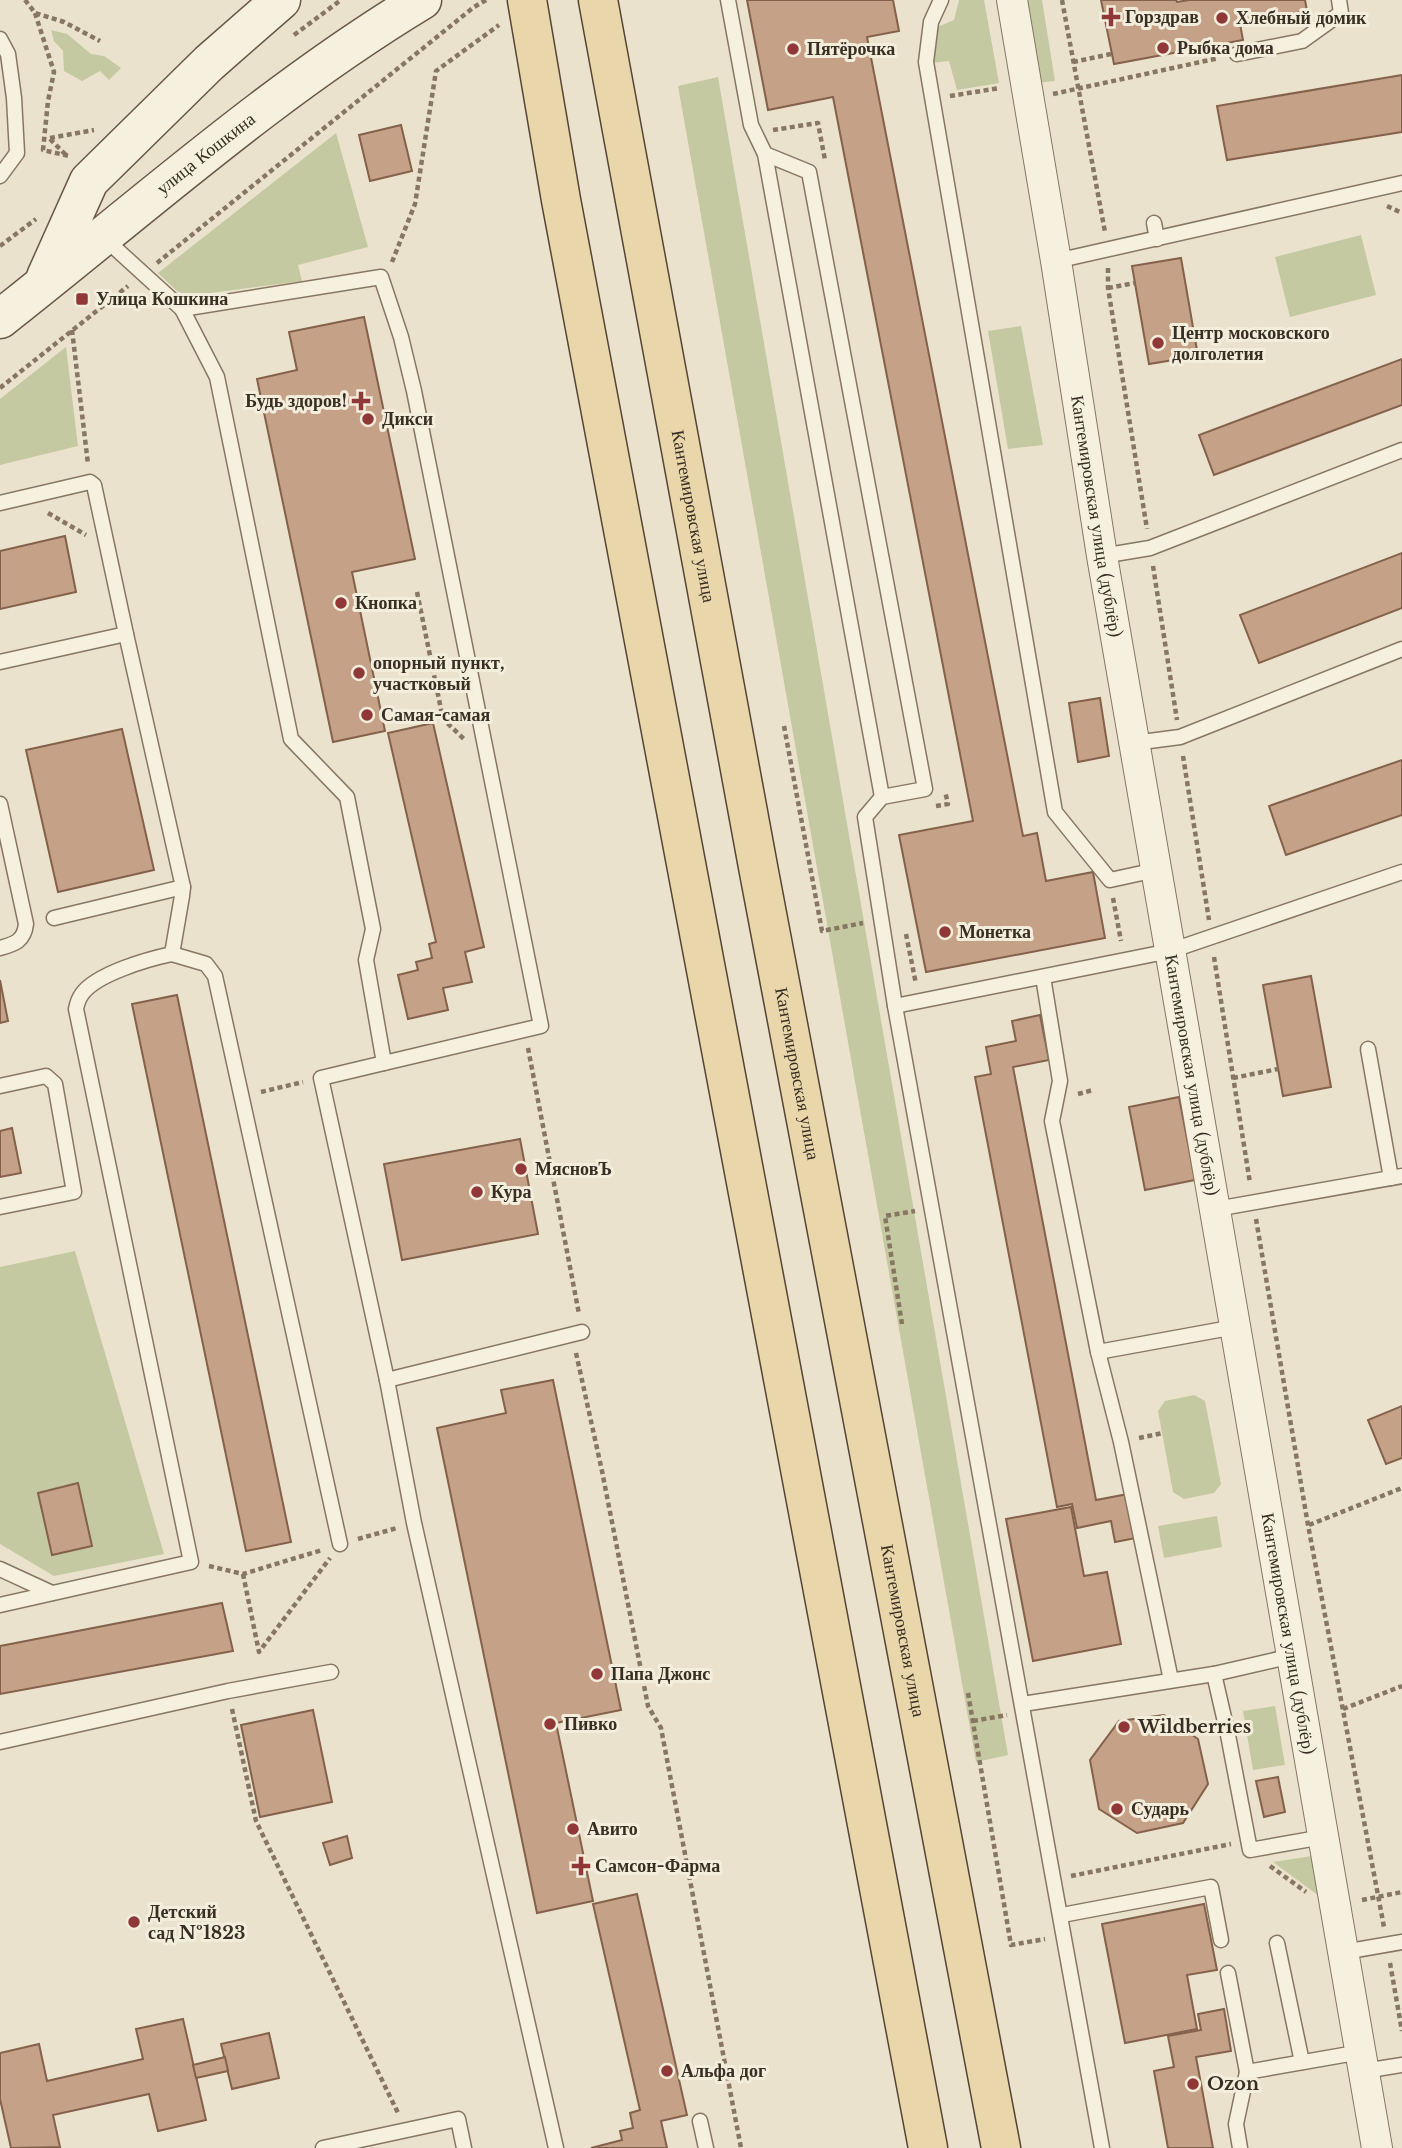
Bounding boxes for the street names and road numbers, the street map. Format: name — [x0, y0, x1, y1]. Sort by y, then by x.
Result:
street label: улица Кошкина — [152, 108, 260, 199]
street label: Кантемировская улица (дублёр) — [1066, 394, 1127, 639]
street label: Кантемировская улица — [667, 428, 720, 604]
street label: Кантемировская улица (дублёр) — [1160, 953, 1223, 1198]
street label: Кантемировская улица — [770, 986, 824, 1162]
street label: Кантемировская улица (дублёр) — [1256, 1511, 1320, 1756]
street label: Кантемировская улица — [876, 1543, 930, 1719]

